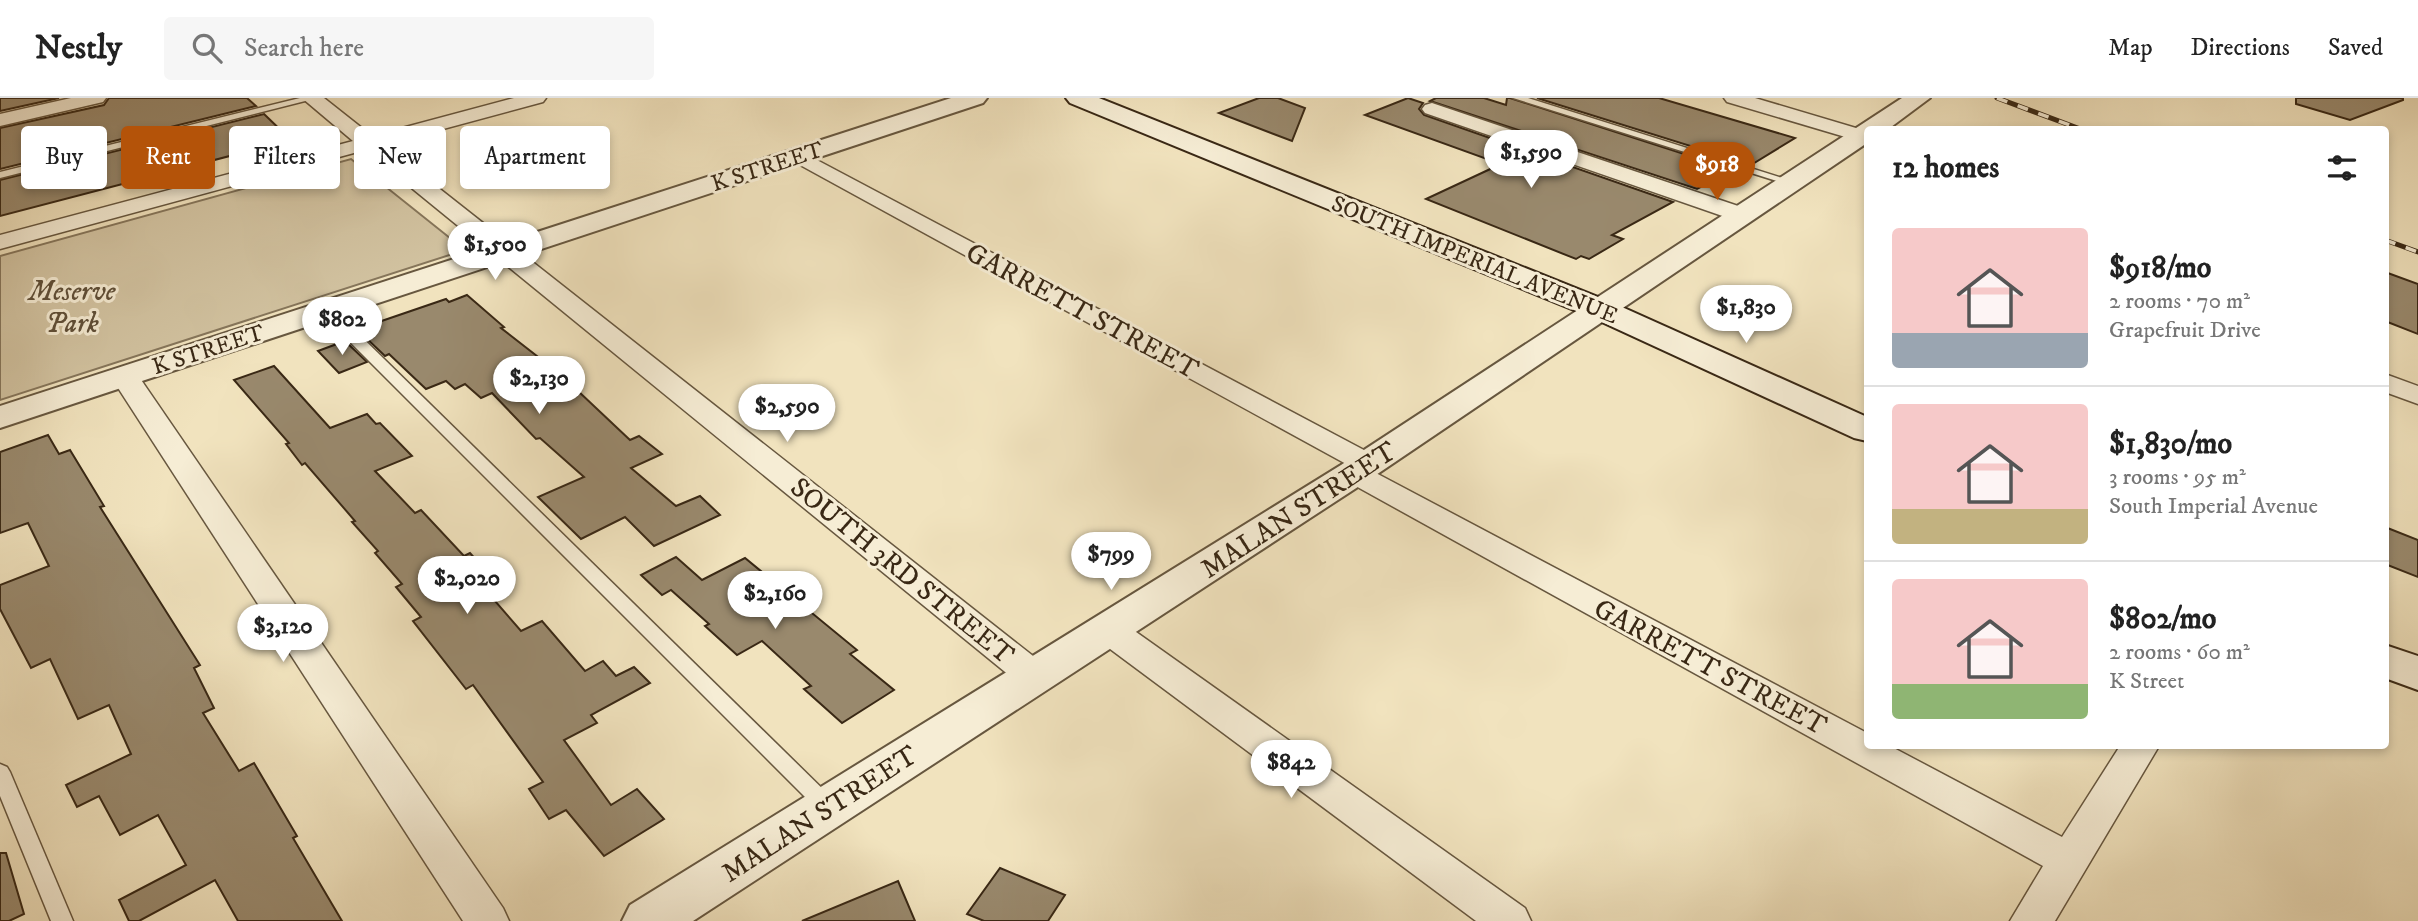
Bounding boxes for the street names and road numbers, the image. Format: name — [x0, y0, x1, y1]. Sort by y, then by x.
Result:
street label: K STREET — [708, 136, 828, 199]
street label: SOUTH IMPERIAL AVENUE — [1327, 190, 1622, 331]
street label: GARRETT STREET — [960, 235, 1205, 388]
street label: K STREET — [149, 319, 269, 382]
street label: MALAN STREET — [1194, 434, 1403, 587]
street label: SOUTH 3RD STREET — [783, 470, 1021, 672]
street label: GARRETT STREET — [1588, 591, 1833, 744]
street label: MALAN STREET — [715, 738, 924, 891]

